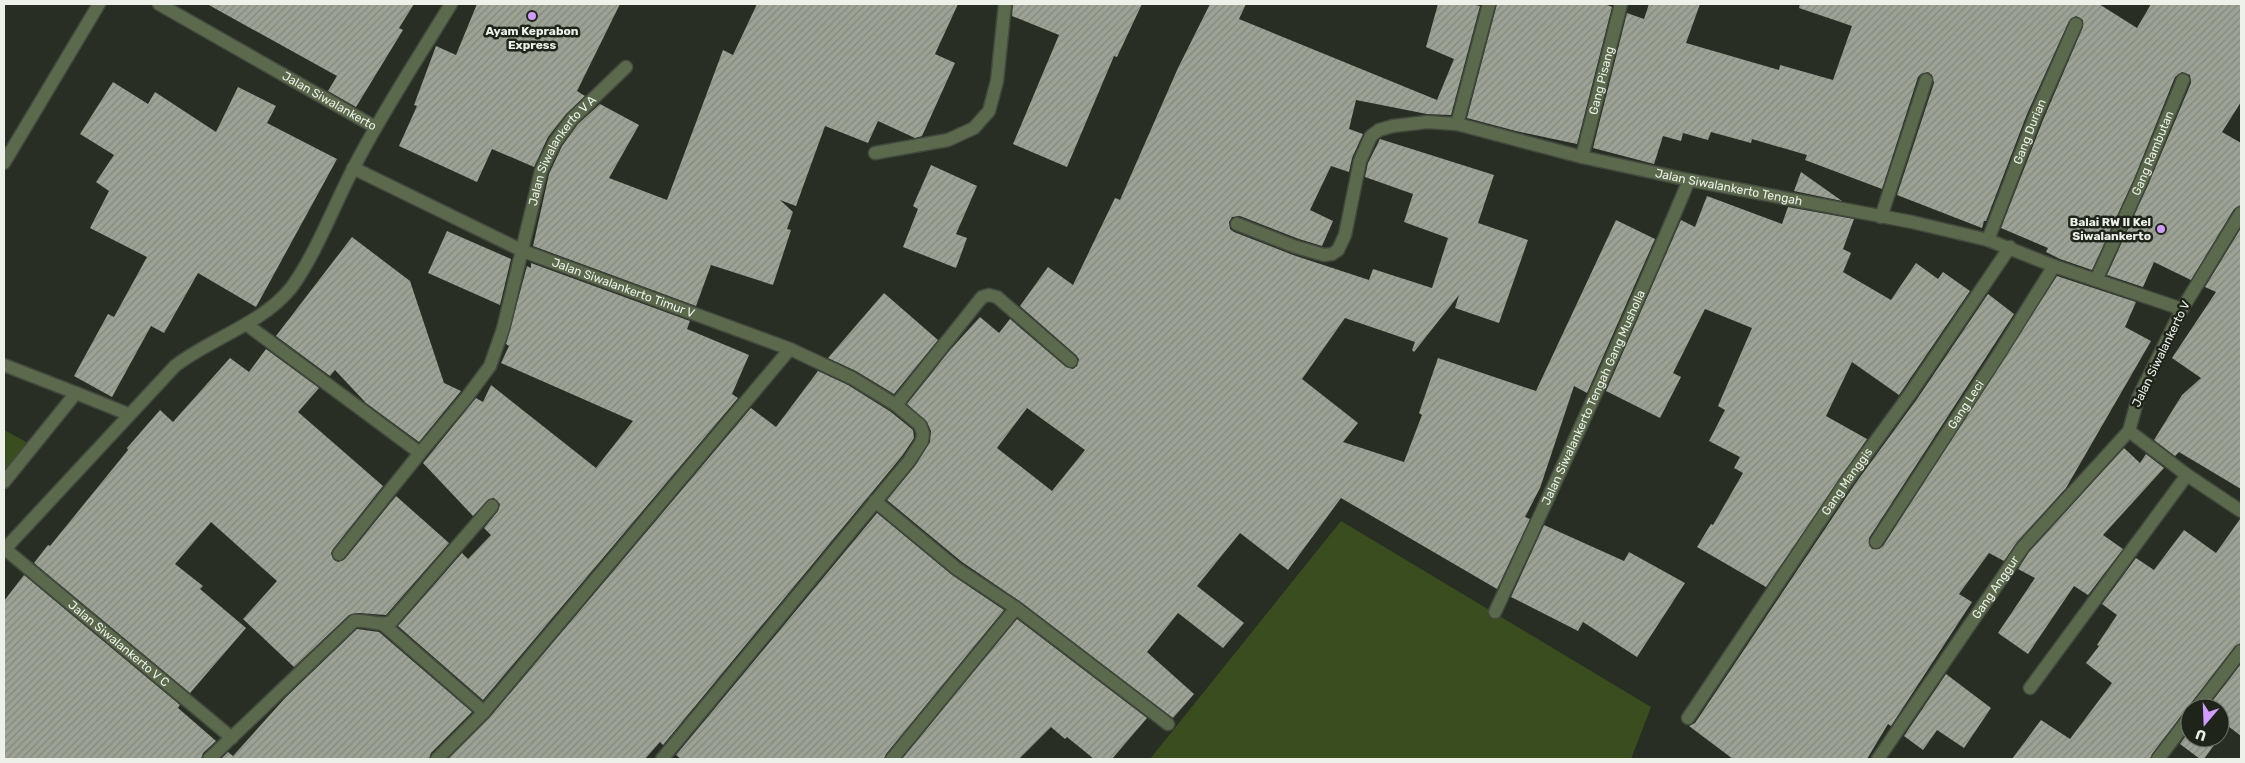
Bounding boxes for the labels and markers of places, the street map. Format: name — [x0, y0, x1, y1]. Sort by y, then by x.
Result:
marker: Ayam Keprabon Express — [526, 10, 538, 22]
place label: Ayam Keprabon Express — [486, 24, 579, 52]
place label: Balai RW II Kel Siwalankerto — [2070, 215, 2151, 243]
marker: Balai RW II Kel Siwalankerto — [2155, 223, 2167, 235]

